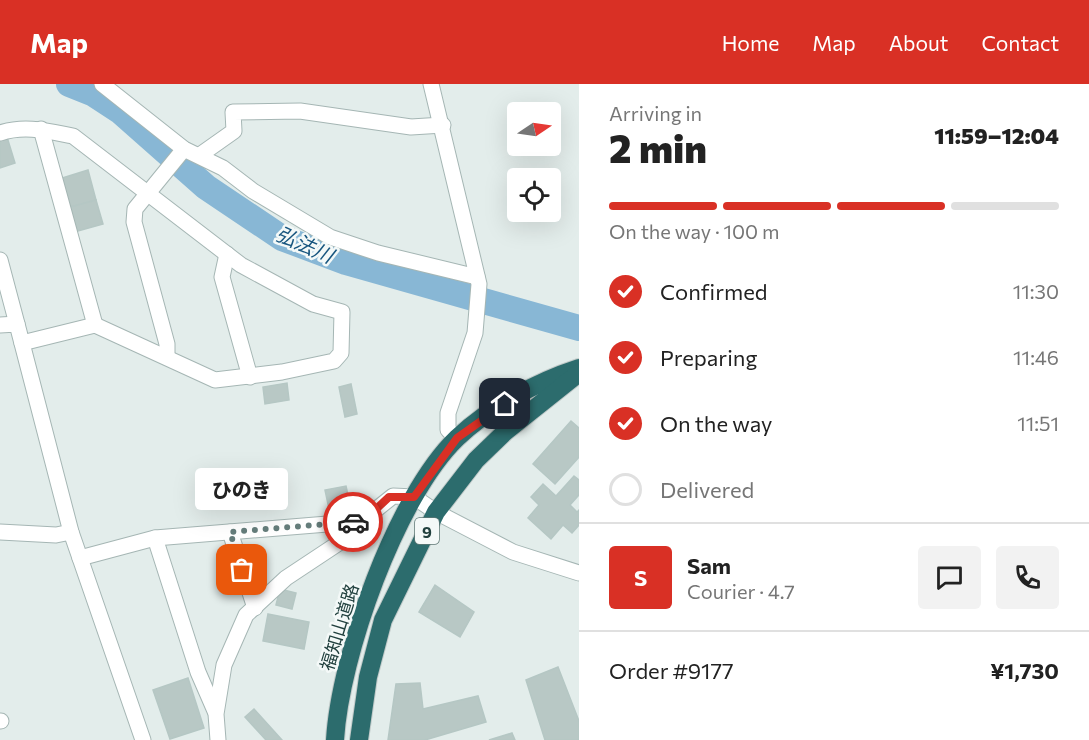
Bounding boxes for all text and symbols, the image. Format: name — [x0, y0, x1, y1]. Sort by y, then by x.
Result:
text: Map — [30, 25, 88, 59]
text: Home — [722, 30, 779, 55]
text: Map — [812, 30, 856, 55]
text: About — [889, 30, 948, 55]
text: Contact — [981, 30, 1059, 55]
text: Arriving in — [609, 101, 702, 125]
north arrow — [507, 102, 561, 156]
map controls — [507, 102, 561, 222]
text: 11:59–12:04 — [934, 122, 1059, 149]
text: 2 min — [609, 123, 707, 171]
button: locate — [507, 168, 561, 222]
text: On the way · 100 m — [609, 219, 779, 243]
water label: 弘法川 — [273, 221, 339, 268]
icon: check — [609, 275, 642, 308]
text: Confirmed — [660, 278, 767, 305]
text: 11:30 — [1013, 279, 1059, 303]
icon: check — [609, 341, 642, 374]
text: Preparing — [660, 344, 757, 371]
text: 11:46 — [1013, 345, 1059, 369]
pin — [479, 378, 530, 429]
icon: home — [488, 387, 521, 420]
icon: check — [609, 407, 642, 440]
text: On the way — [660, 410, 772, 437]
text: 11:51 — [1017, 411, 1059, 435]
callout: ひのき — [196, 468, 288, 510]
text: Delivered — [660, 476, 754, 503]
text: ひのき — [212, 477, 271, 501]
courier — [323, 492, 383, 552]
icon: car — [337, 506, 370, 539]
road number: 9 — [415, 518, 439, 544]
pin — [216, 544, 267, 595]
button: chat — [918, 546, 981, 609]
button: phone — [996, 546, 1059, 609]
text: Sam — [687, 552, 731, 579]
icon: bag — [225, 553, 258, 586]
text: S — [634, 564, 647, 591]
text: Courier · 4.7 — [687, 579, 795, 603]
street label: 福知山道路 — [315, 581, 363, 673]
text: Order #9177 — [609, 657, 734, 684]
text: ¥1,730 — [990, 657, 1059, 684]

